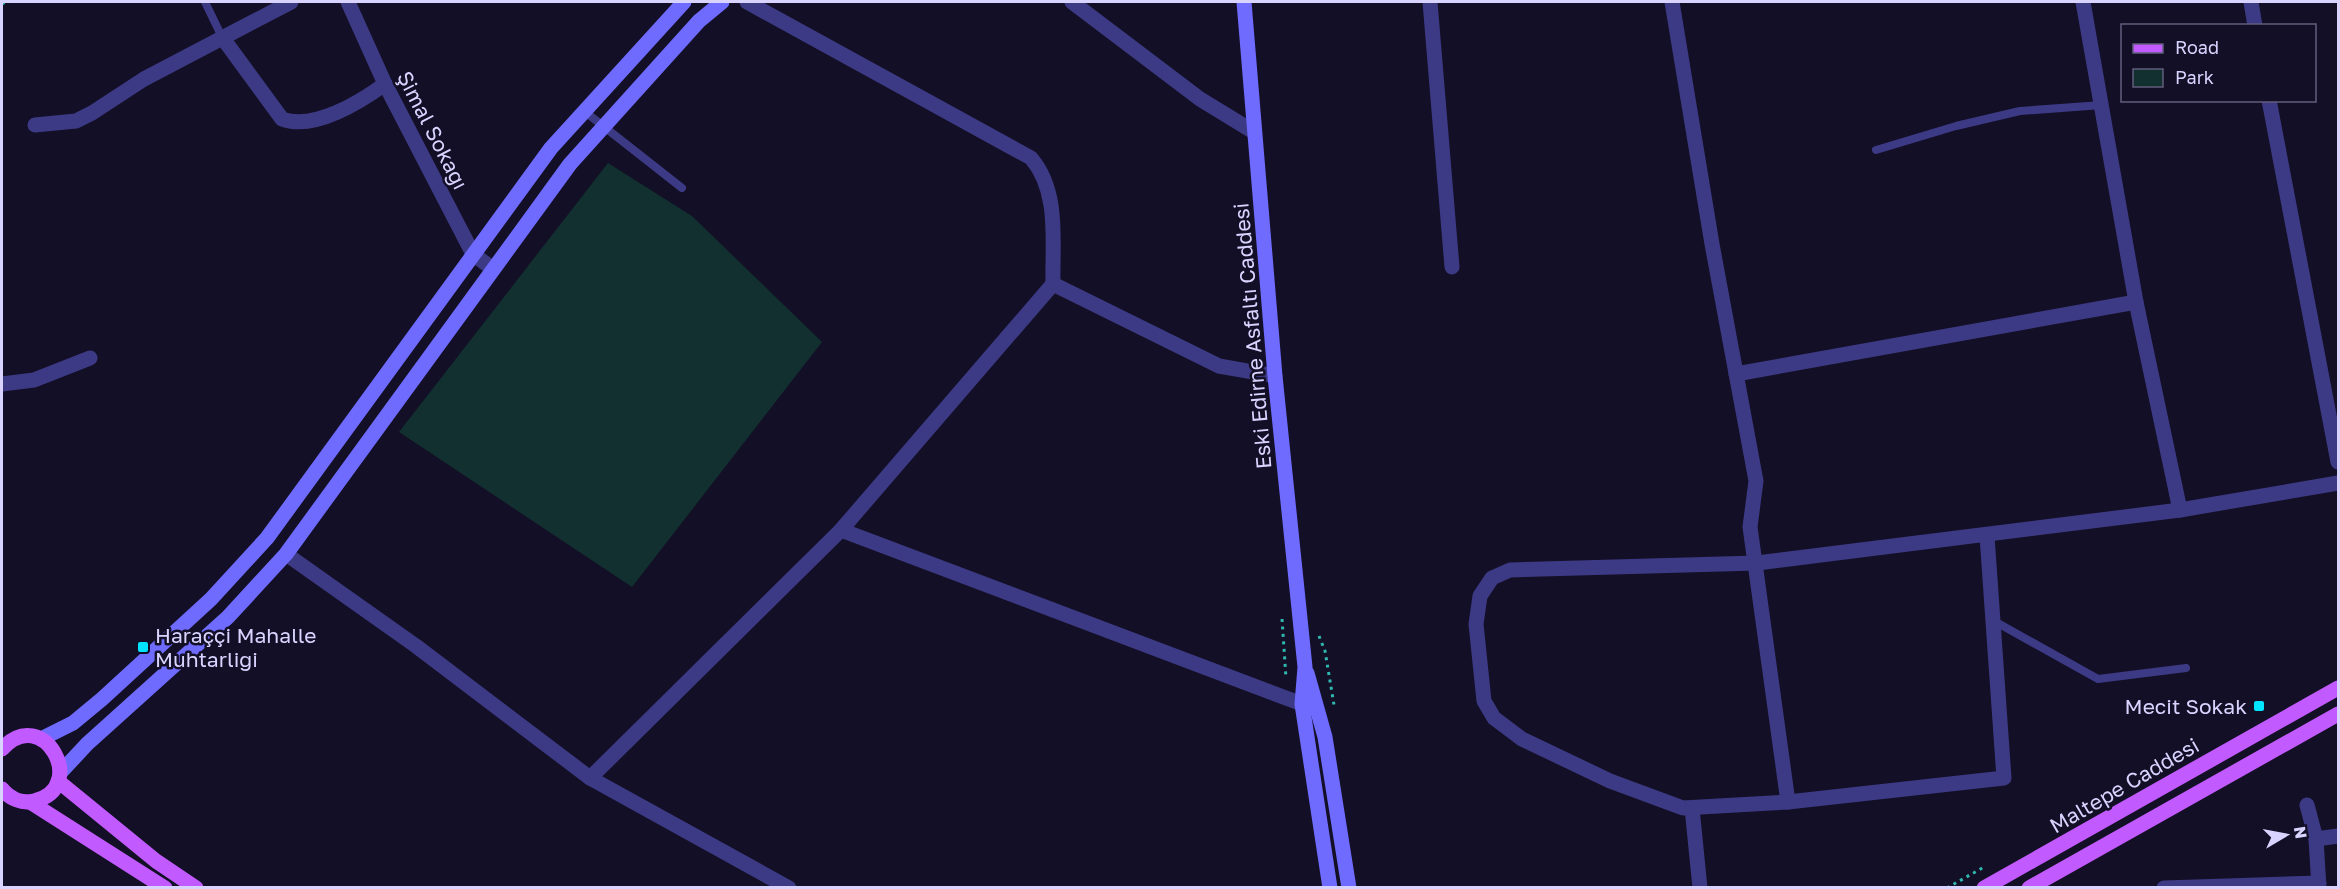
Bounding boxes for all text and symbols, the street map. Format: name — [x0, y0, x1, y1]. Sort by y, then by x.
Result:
legend — [2121, 24, 2316, 102]
text: Road — [2175, 36, 2219, 58]
street label: Şimal Sokağı — [392, 66, 474, 194]
text: Park — [2175, 66, 2214, 88]
street label: Eski Edirne Asfaltı Caddesi — [1227, 202, 1277, 470]
place label: Haraççi Mahalle Muhtarliği — [155, 622, 317, 672]
marker: Haraççi Mahalle Muhtarliği — [136, 640, 150, 654]
place label: Mecit Sokak — [2125, 693, 2247, 719]
marker: Mecit Sokak — [2252, 699, 2266, 713]
street label: Maltepe Caddesi — [2045, 732, 2203, 838]
north arrow — [2256, 805, 2316, 865]
text: N — [2290, 825, 2312, 840]

